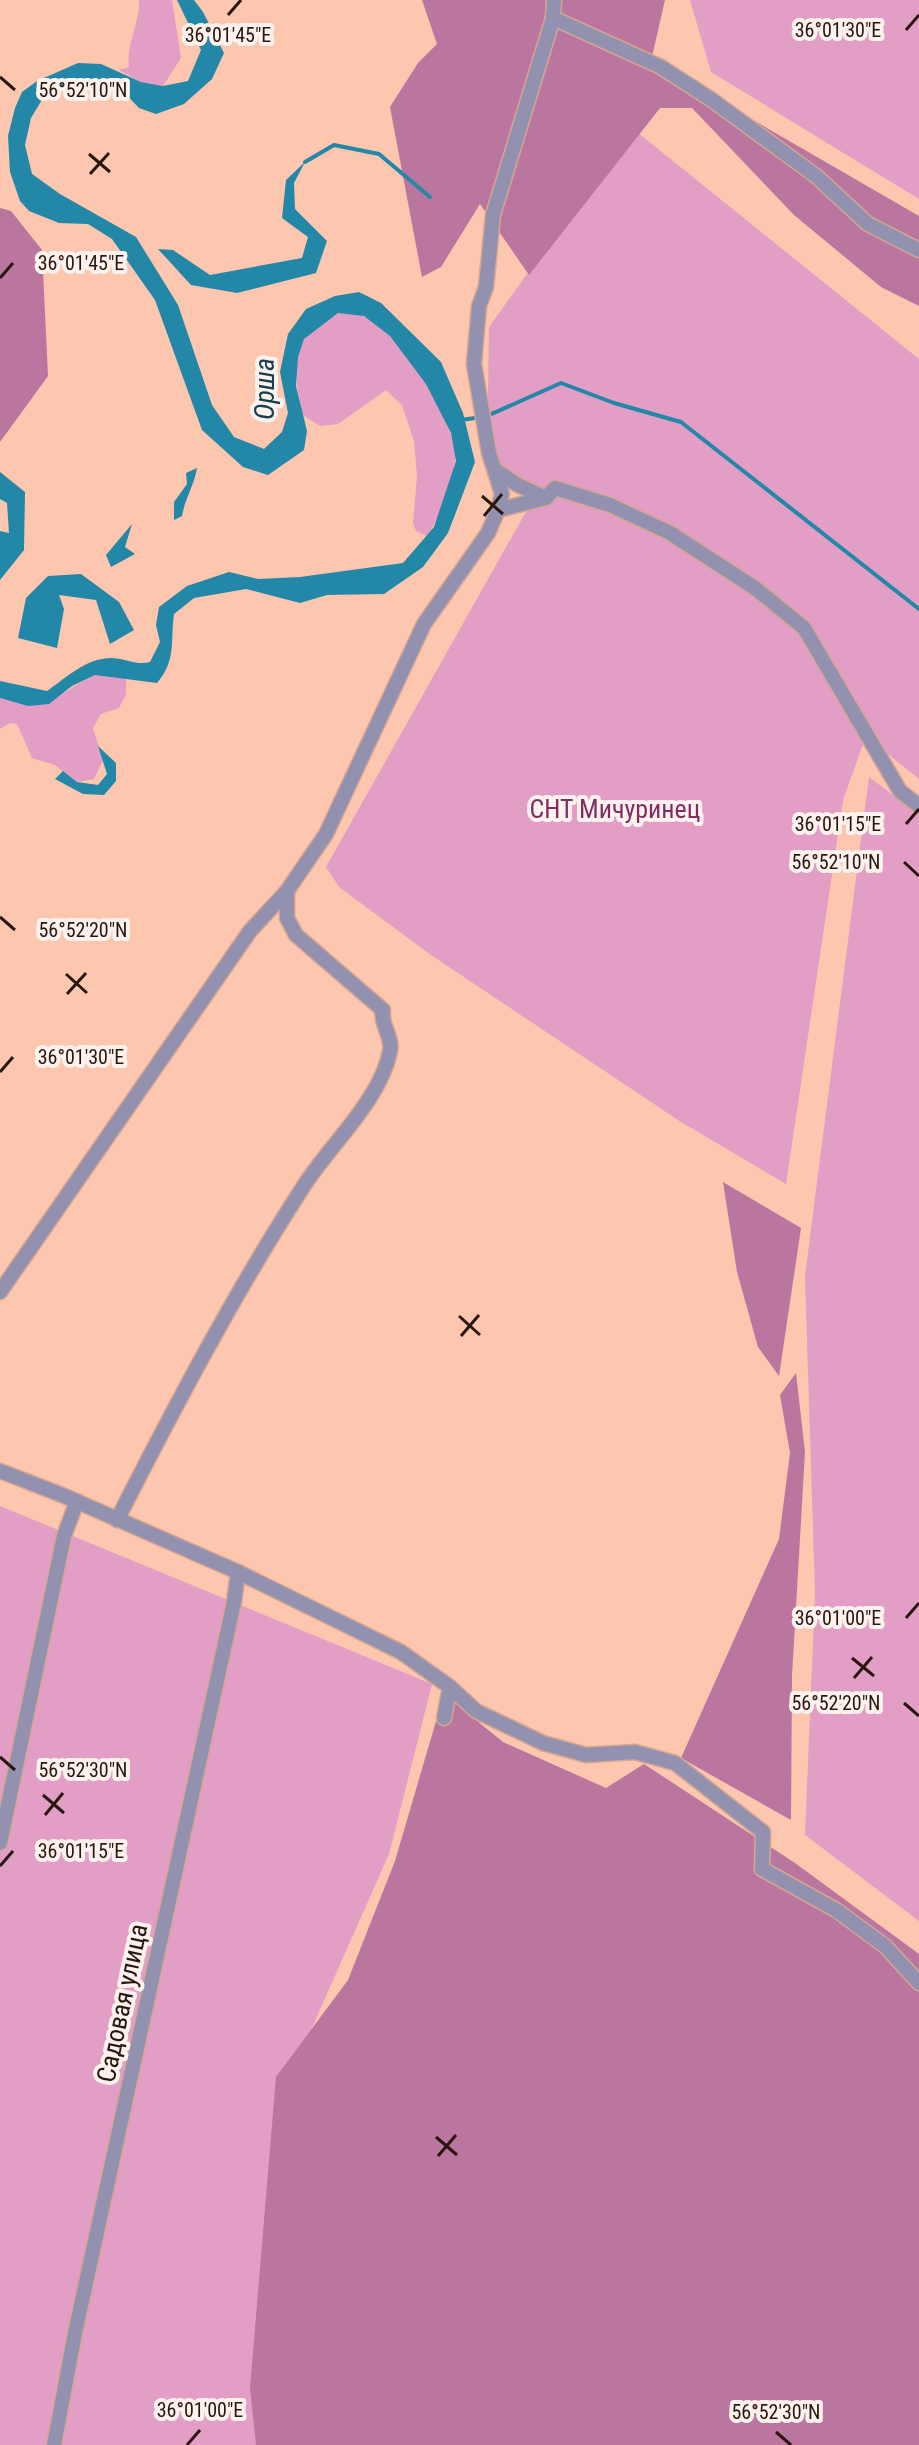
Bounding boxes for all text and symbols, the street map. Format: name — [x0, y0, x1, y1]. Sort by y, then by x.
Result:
text: 36°01'30"E — [795, 18, 881, 42]
text: 36°01'45"E — [185, 23, 271, 47]
text: 56°52'10"N — [38, 78, 128, 102]
text: 36°01'45"E — [38, 251, 124, 275]
water label: Орша — [248, 358, 281, 420]
park label: СНТ Мичуринец — [530, 794, 700, 824]
text: 36°01'15"E — [795, 812, 881, 836]
text: 56°52'10"N — [791, 850, 881, 874]
text: 56°52'20"N — [38, 918, 128, 942]
text: 36°01'30"E — [38, 1045, 124, 1069]
text: 36°01'00"E — [795, 1606, 881, 1630]
text: 56°52'20"N — [791, 1691, 881, 1715]
text: 56°52'30"N — [38, 1758, 128, 1782]
text: 36°01'15"E — [38, 1839, 124, 1863]
street label: Садовая улица — [91, 1921, 153, 2085]
text: 36°01'00"E — [157, 2398, 243, 2422]
text: 56°52'30"N — [731, 2400, 821, 2424]

